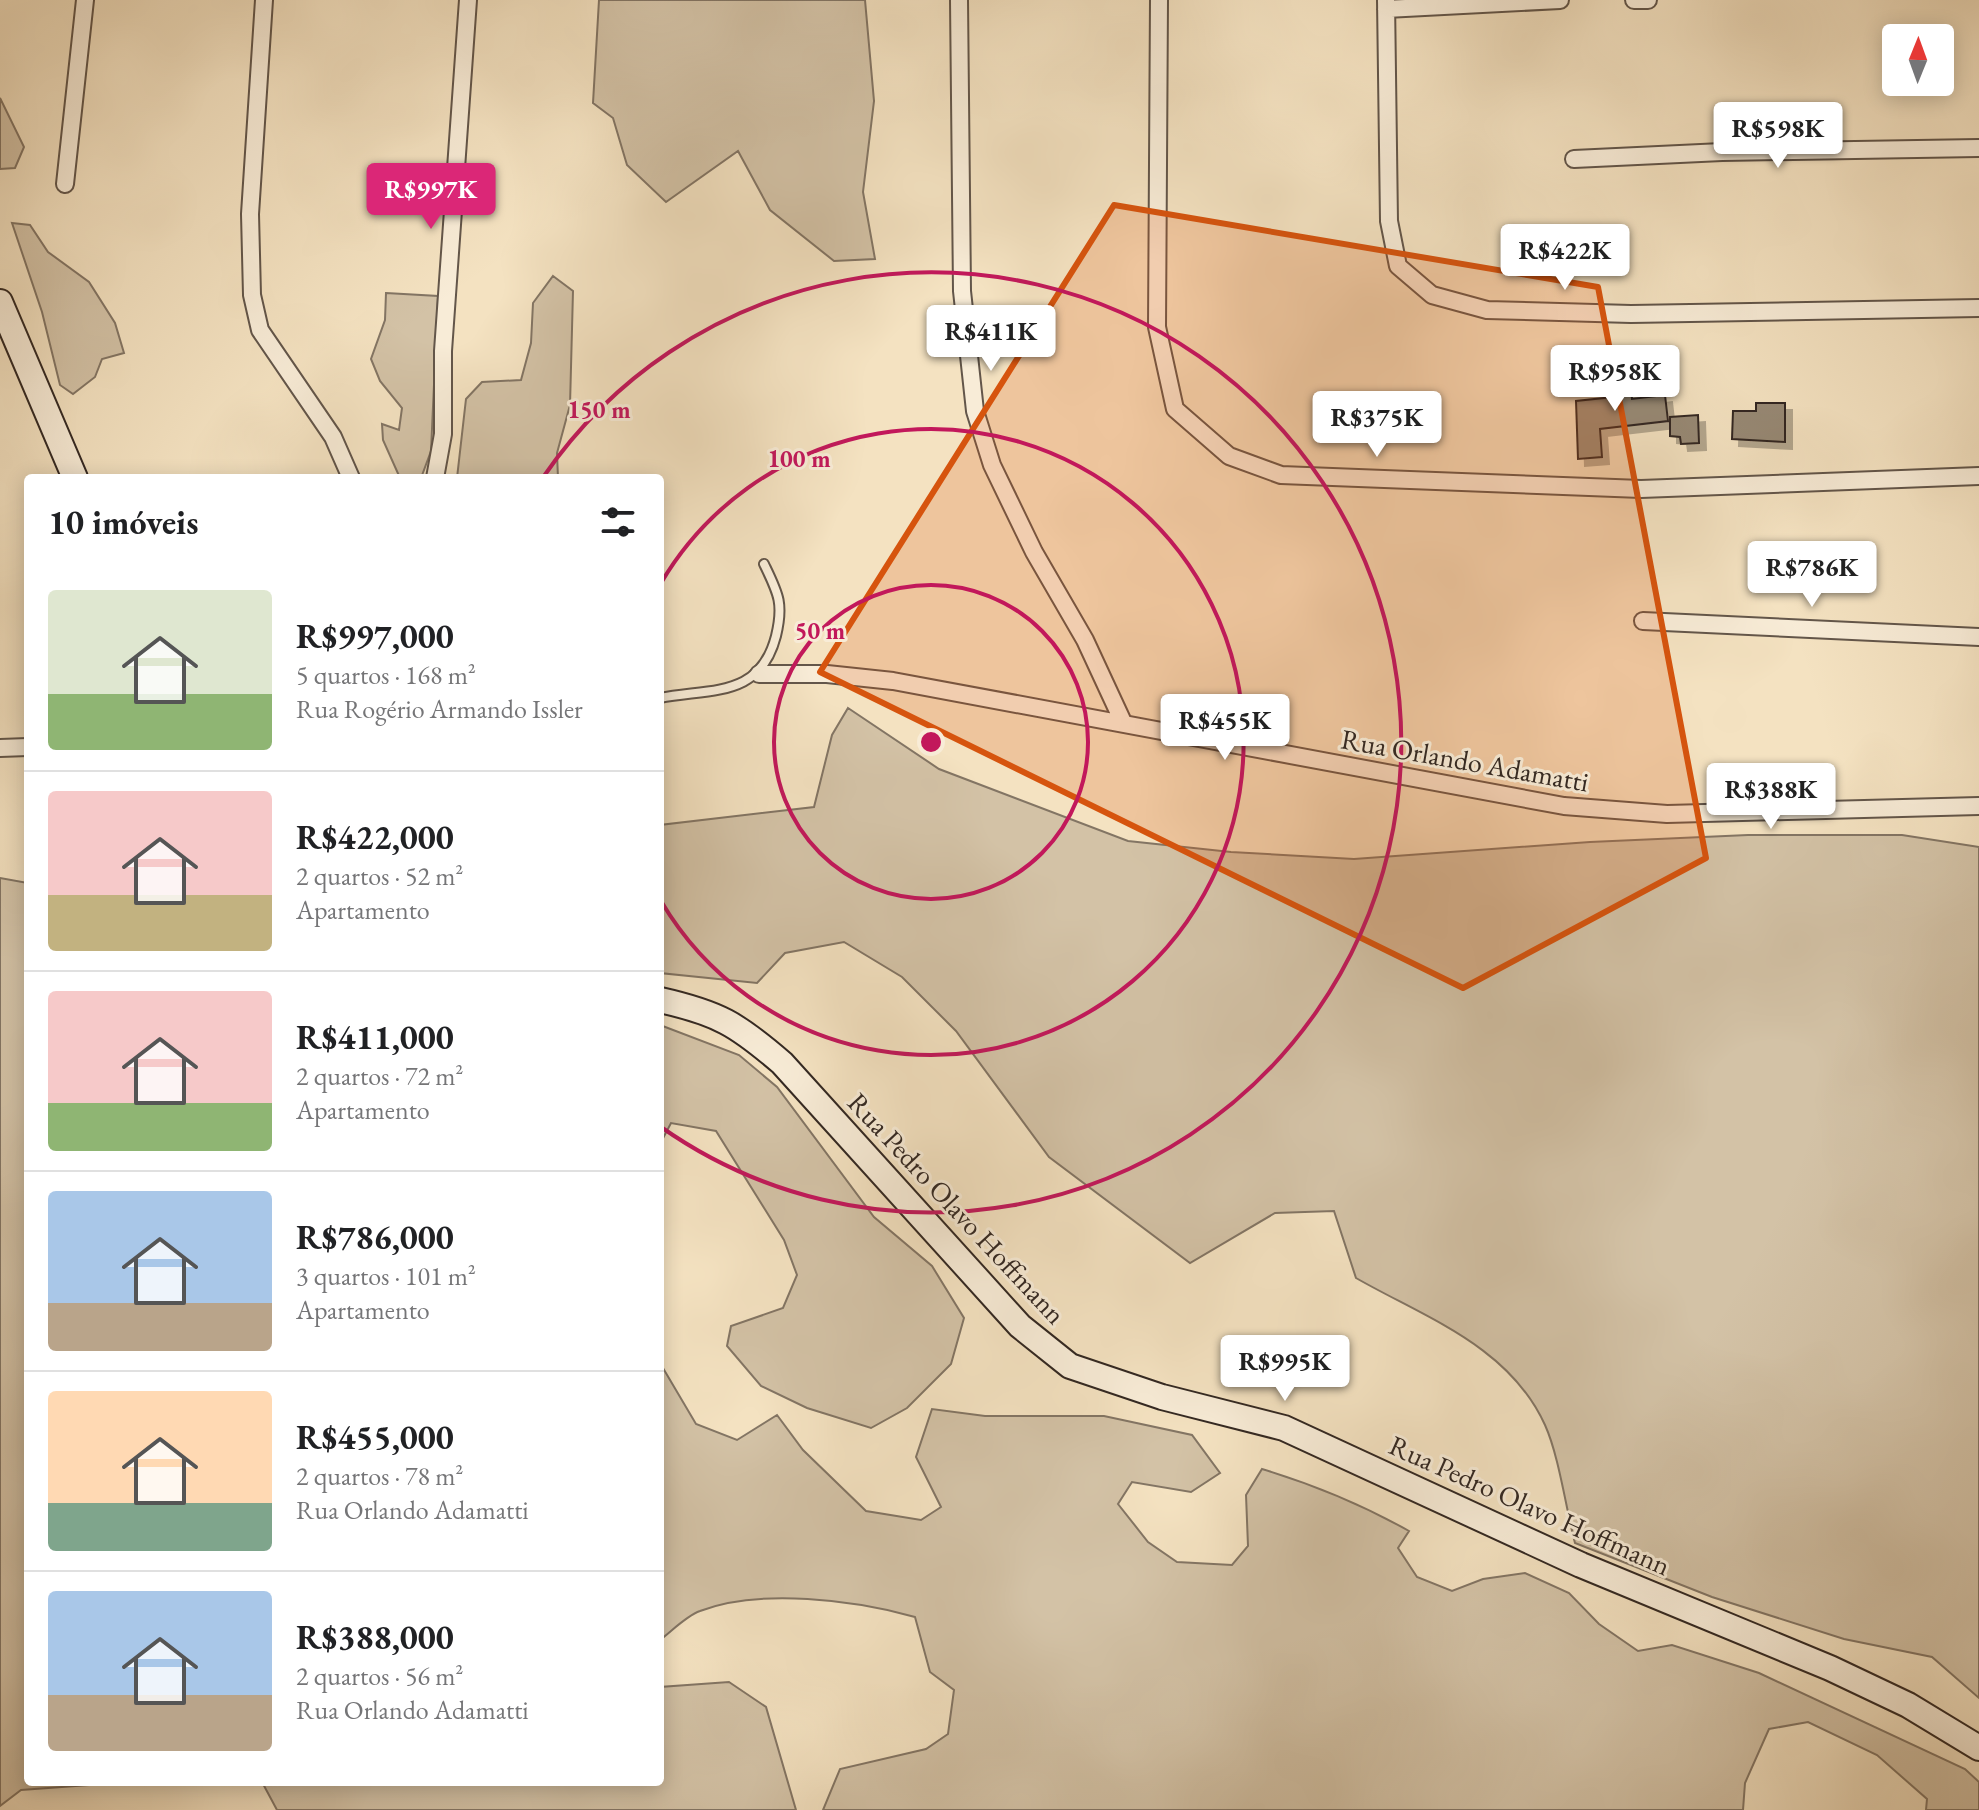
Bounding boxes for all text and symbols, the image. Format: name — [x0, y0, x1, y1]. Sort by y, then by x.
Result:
north arrow — [1882, 24, 1954, 96]
map controls — [1882, 24, 1954, 96]
pin: R$598K — [1713, 102, 1843, 170]
text: R$598K — [1732, 111, 1824, 145]
pin: R$997K — [366, 163, 496, 231]
text: R$997K — [385, 172, 477, 206]
pin: R$422K — [1500, 224, 1630, 292]
text: R$422K — [1519, 233, 1611, 267]
pin: R$411K — [926, 305, 1056, 373]
text: R$411K — [945, 314, 1037, 348]
pin: R$958K — [1550, 345, 1680, 413]
text: R$958K — [1569, 354, 1661, 388]
pin: R$375K — [1312, 391, 1442, 459]
text: 150 m — [567, 394, 631, 425]
text: R$375K — [1331, 400, 1423, 434]
text: 100 m — [767, 443, 831, 474]
text: 10 imóveis — [48, 500, 198, 544]
icon: filters — [596, 500, 640, 544]
pin: R$786K — [1747, 541, 1877, 609]
text: R$786K — [1766, 550, 1858, 584]
text: R$997,000 — [296, 614, 454, 658]
text: 50 m — [795, 615, 845, 646]
icon: home — [112, 622, 208, 718]
text: 5 quartos · 168 m² — [296, 658, 476, 692]
text: Rua Rogério Armando Issler — [296, 692, 583, 726]
pin: R$455K — [1160, 694, 1290, 762]
text: R$455K — [1179, 703, 1271, 737]
street label: Rua Orlando Adamatti — [1338, 721, 1592, 800]
centre of rings — [917, 728, 945, 756]
pin: R$388K — [1706, 763, 1836, 831]
text: R$388K — [1725, 772, 1817, 806]
text: R$422,000 — [296, 815, 454, 859]
icon: home — [112, 823, 208, 919]
text: 2 quartos · 52 m² — [296, 859, 463, 893]
text: Apartamento — [296, 893, 430, 927]
text: R$411,000 — [296, 1015, 454, 1059]
icon: home — [112, 1023, 208, 1119]
text: 2 quartos · 72 m² — [296, 1059, 463, 1093]
street label: Rua Pedro Olavo Hoffmann — [840, 1085, 1074, 1332]
text: Apartamento — [296, 1093, 430, 1127]
text: R$786,000 — [296, 1215, 454, 1259]
icon: home — [112, 1223, 208, 1319]
text: 3 quartos · 101 m² — [296, 1259, 476, 1293]
text: Apartamento — [296, 1293, 430, 1327]
pin: R$995K — [1220, 1335, 1350, 1403]
text: R$995K — [1239, 1344, 1331, 1378]
text: R$455,000 — [296, 1415, 454, 1459]
icon: home — [112, 1423, 208, 1519]
street label: Rua Pedro Olavo Hoffmann — [1384, 1427, 1676, 1583]
text: 2 quartos · 78 m² — [296, 1459, 463, 1493]
text: Rua Orlando Adamatti — [296, 1493, 529, 1527]
text: R$388,000 — [296, 1615, 454, 1659]
icon: home — [112, 1623, 208, 1719]
text: 2 quartos · 56 m² — [296, 1659, 463, 1693]
text: Rua Orlando Adamatti — [296, 1693, 529, 1727]

